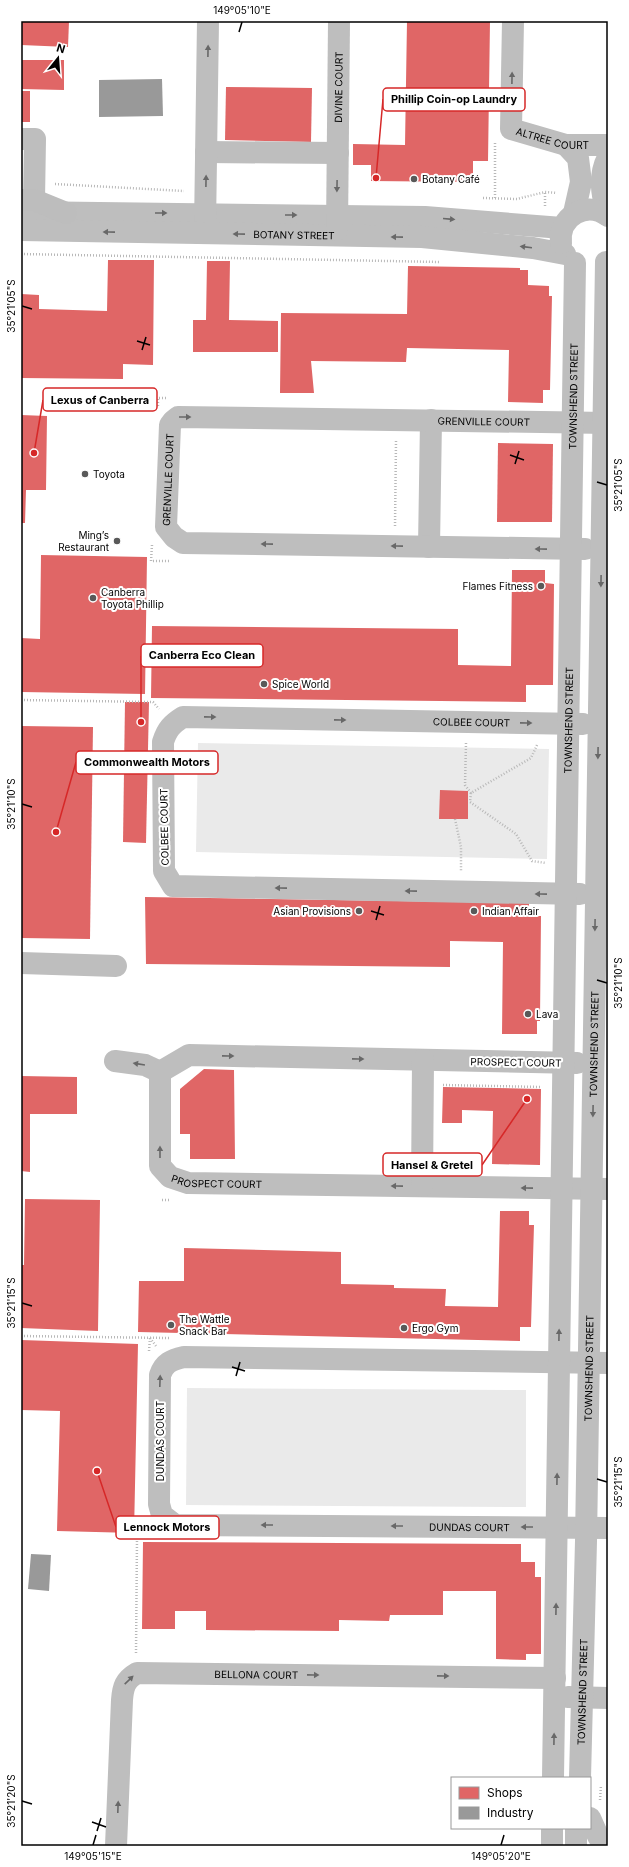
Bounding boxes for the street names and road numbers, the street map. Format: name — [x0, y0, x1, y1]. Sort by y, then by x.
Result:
street label: DIVINE COURT — [332, 51, 345, 123]
street label: ALTREE COURT — [515, 125, 589, 152]
street label: BOTANY STREET — [253, 228, 335, 241]
street label: TOWNSHEND STREET — [566, 343, 580, 449]
street label: GRENVILLE COURT — [437, 415, 530, 428]
street label: GRENVILLE COURT — [160, 433, 176, 526]
street label: TOWNSHEND STREET — [562, 667, 575, 773]
street label: COLBEE COURT — [433, 715, 510, 729]
street label: COLBEE COURT — [157, 788, 171, 866]
street label: TOWNSHEND STREET — [587, 991, 601, 1097]
street label: PROSPECT COURT — [470, 1055, 562, 1069]
street label: PROSPECT COURT — [170, 1172, 262, 1190]
street label: TOWNSHEND STREET — [582, 1315, 596, 1421]
street label: DUNDAS COURT — [154, 1401, 166, 1481]
street label: DUNDAS COURT — [429, 1521, 510, 1533]
street label: TOWNSHEND STREET — [575, 1639, 590, 1745]
street label: BELLONA COURT — [214, 1668, 298, 1681]

